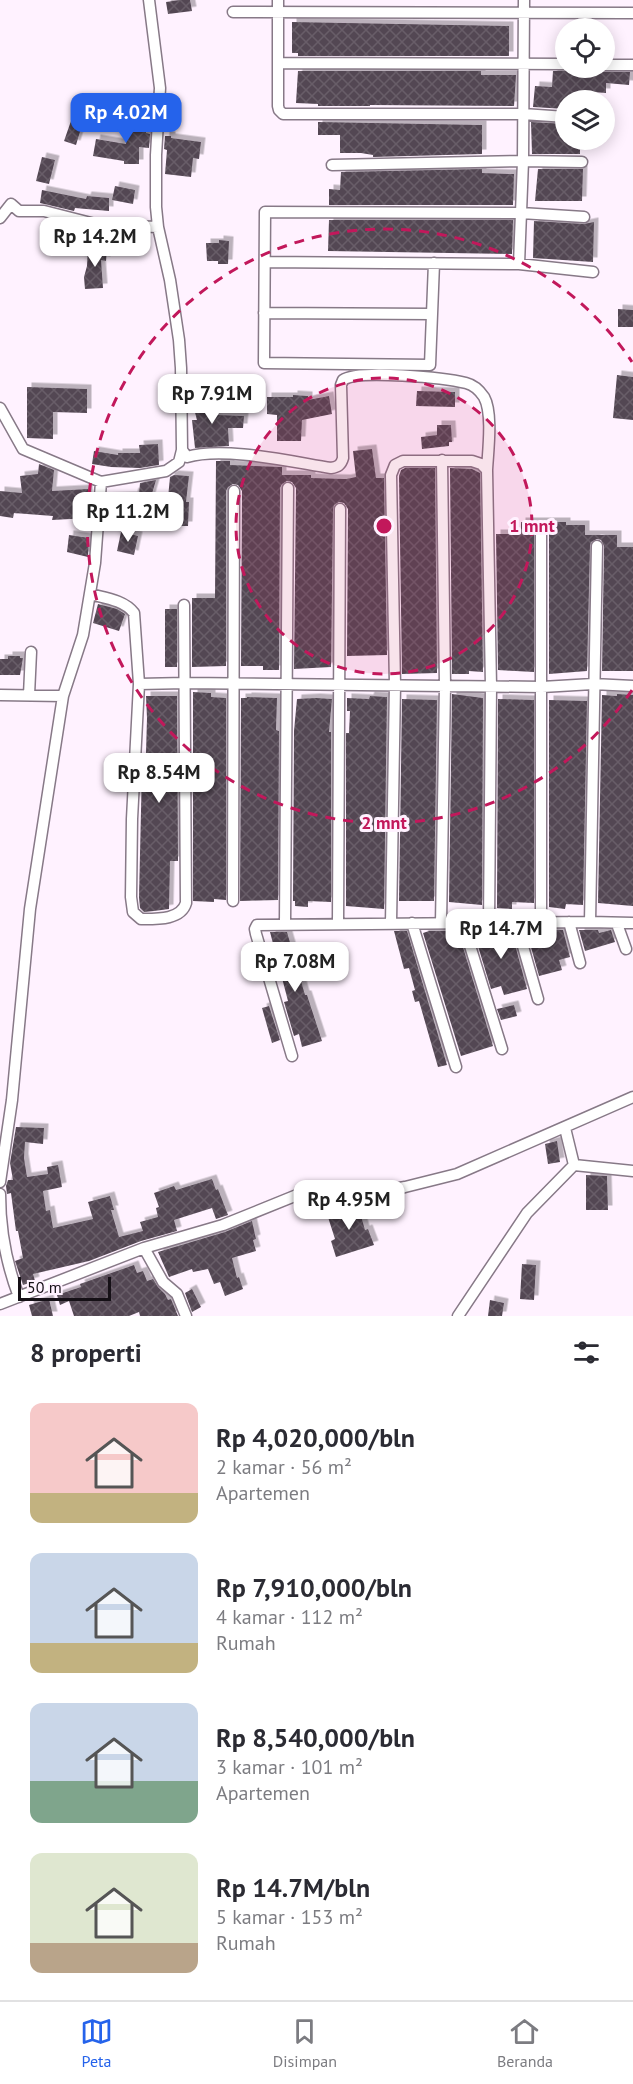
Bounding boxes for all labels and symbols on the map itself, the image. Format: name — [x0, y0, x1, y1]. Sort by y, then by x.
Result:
pin: Rp 4.02M — [64, 93, 188, 144]
pin: Rp 14.2M — [33, 217, 157, 268]
pin: Rp 7.91M — [150, 374, 274, 425]
pin: Rp 11.2M — [66, 492, 190, 543]
text: 1 mnt — [509, 514, 555, 537]
centre of rings — [374, 516, 394, 536]
pin: Rp 8.54M — [97, 753, 221, 804]
text: 2 mnt — [361, 811, 407, 834]
pin: Rp 14.7M — [439, 909, 563, 960]
pin: Rp 7.08M — [233, 942, 357, 993]
pin: Rp 4.95M — [287, 1180, 411, 1231]
scale bar — [18, 1274, 111, 1302]

